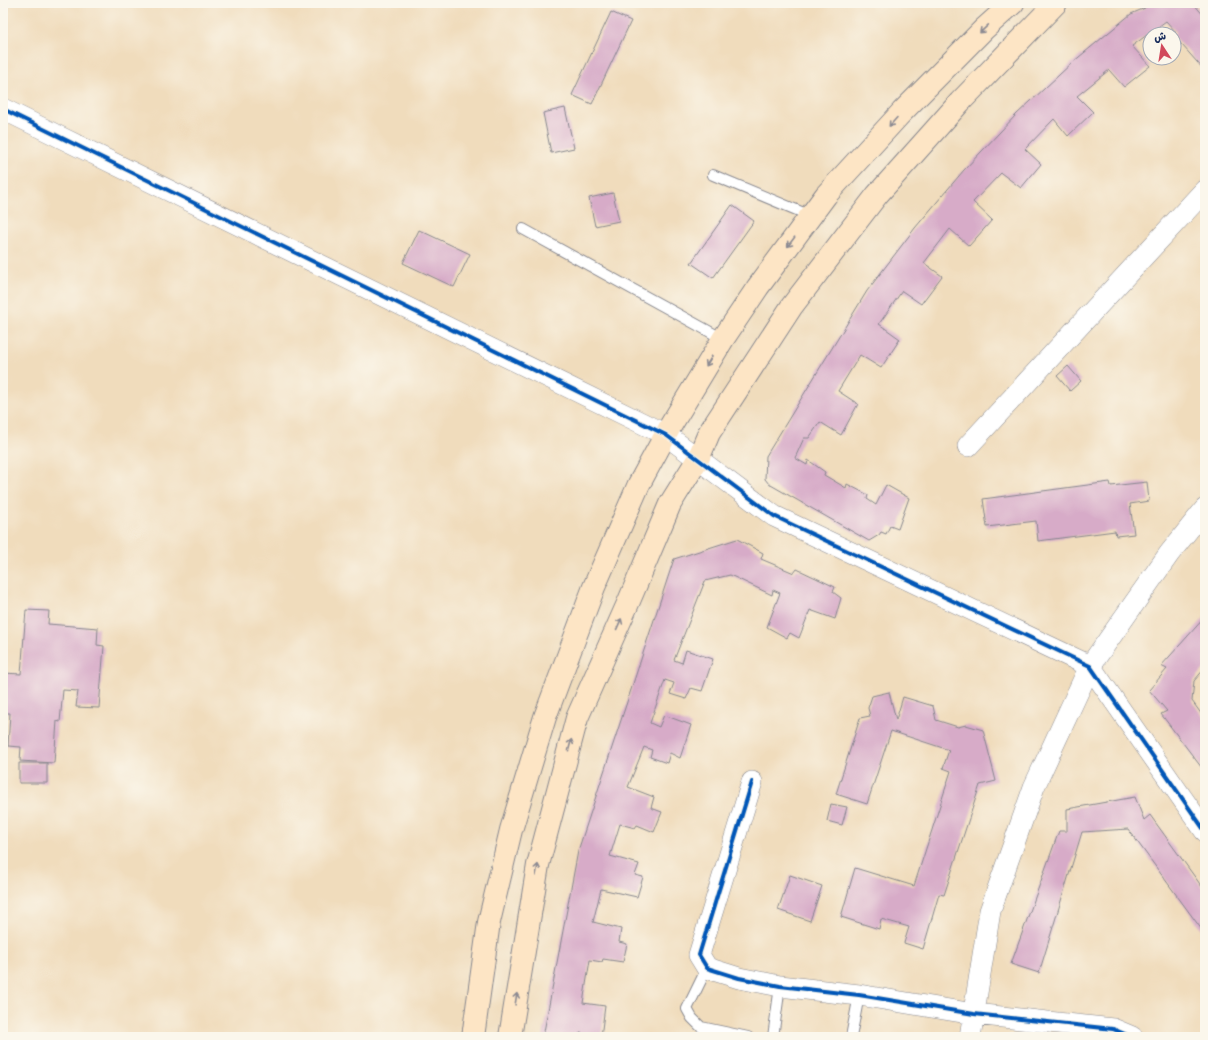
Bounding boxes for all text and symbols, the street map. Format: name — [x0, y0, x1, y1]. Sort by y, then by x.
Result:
one-way arrow — [979, 24, 989, 34]
north arrow — [1142, 26, 1182, 66]
text: ش — [1153, 29, 1167, 44]
one-way arrow — [888, 116, 897, 127]
one-way arrow — [787, 237, 795, 248]
one-way arrow — [705, 355, 713, 367]
one-way arrow — [616, 619, 623, 631]
one-way arrow — [567, 738, 574, 751]
one-way arrow — [533, 864, 541, 877]
one-way arrow — [512, 992, 520, 1005]

